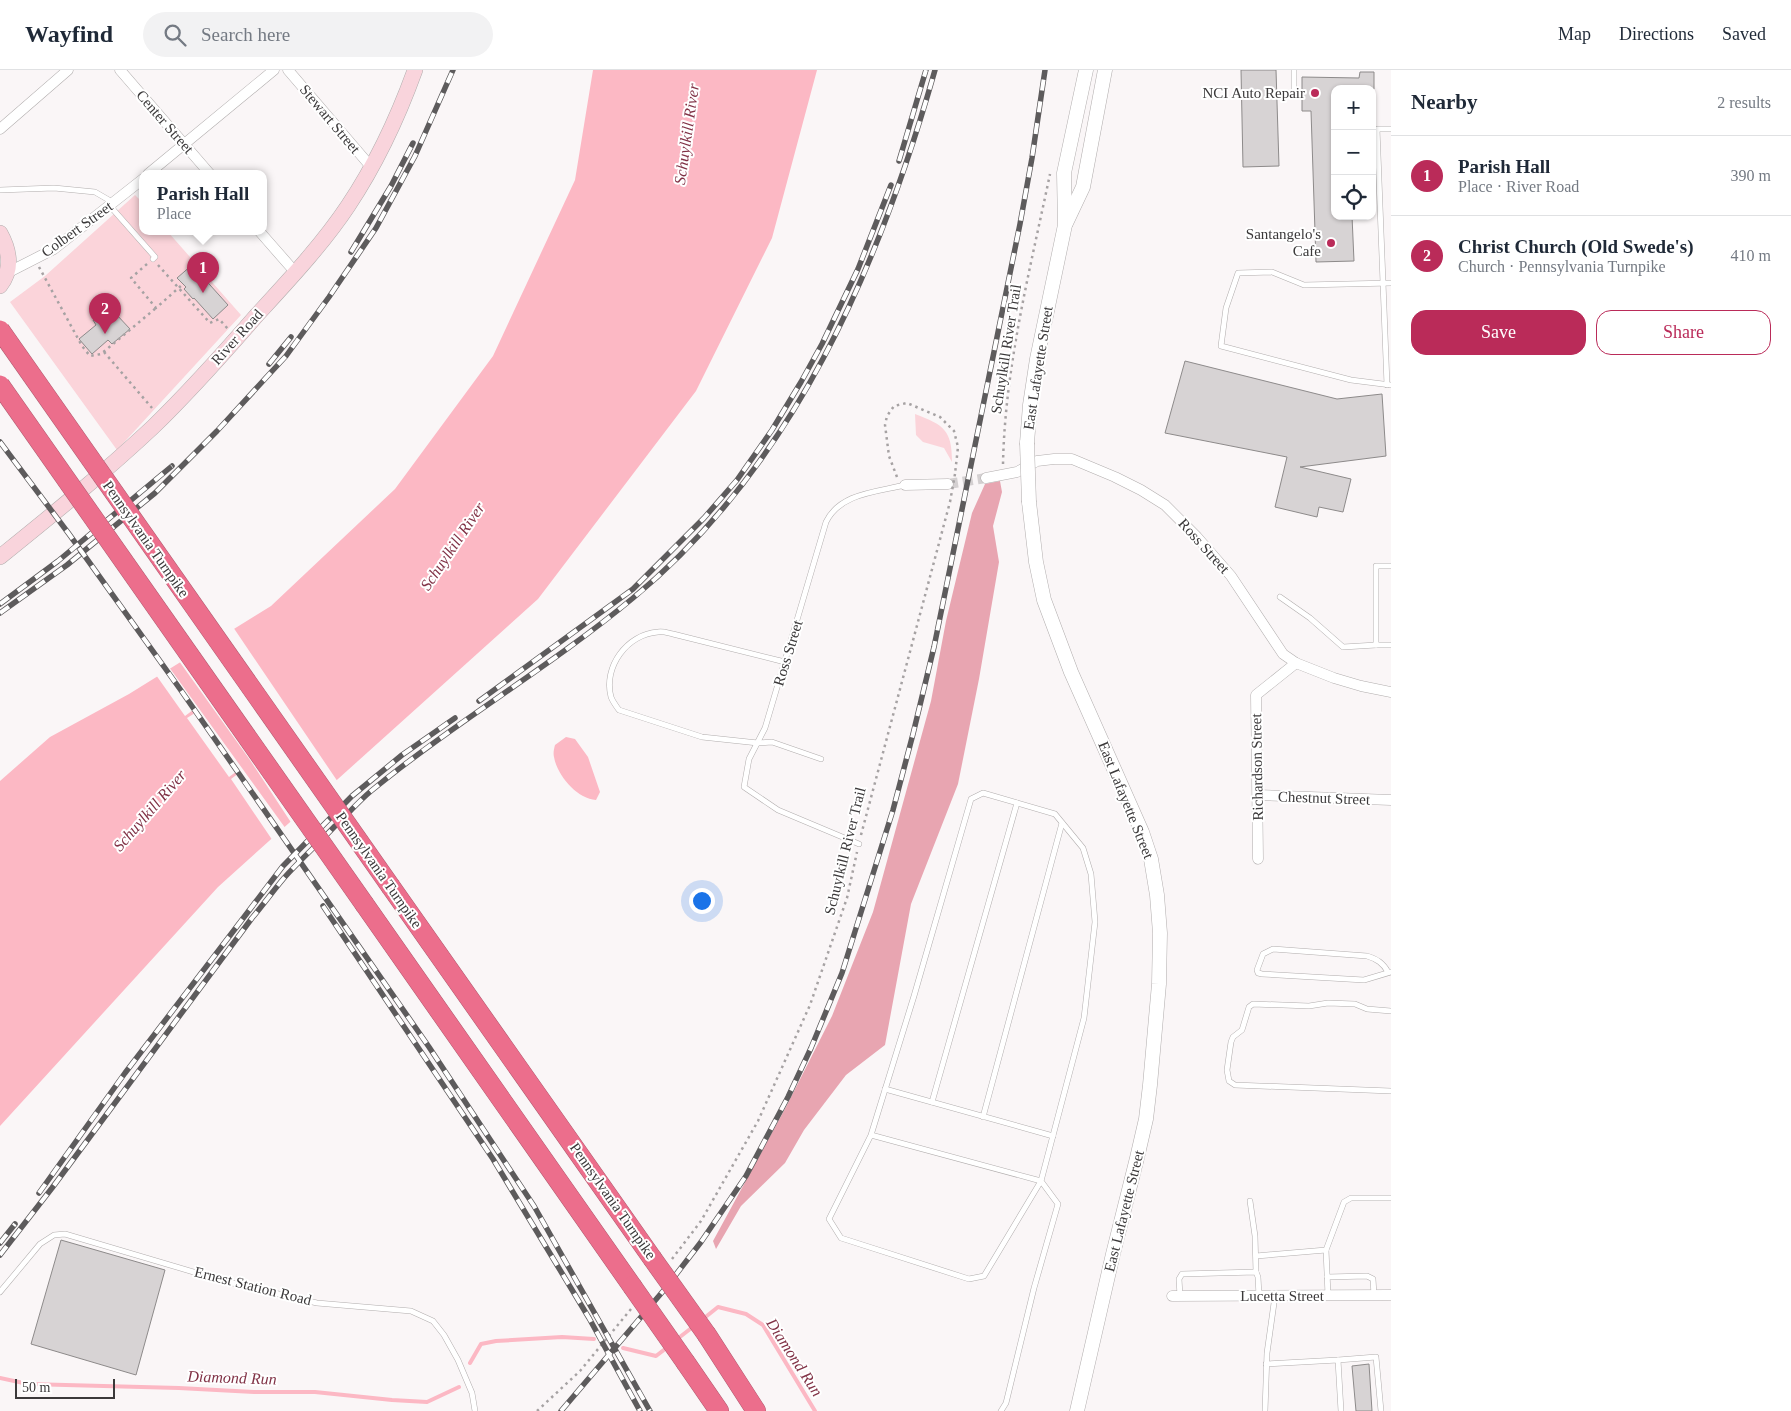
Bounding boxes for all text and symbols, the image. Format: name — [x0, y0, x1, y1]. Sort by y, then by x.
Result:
search box — [143, 12, 493, 57]
text: Wayfind — [25, 21, 113, 47]
icon: search — [161, 21, 189, 49]
text: Search here — [201, 24, 290, 45]
text: Map — [1558, 24, 1591, 44]
text: Directions — [1619, 24, 1694, 44]
text: Saved — [1722, 24, 1766, 44]
street label: Stewart Street — [297, 81, 364, 157]
water label: Schuylkill River — [671, 82, 703, 186]
place label: NCI Auto Repair — [1203, 85, 1305, 101]
map controls — [1331, 85, 1376, 220]
button: + — [1331, 85, 1376, 130]
street label: Center Street — [133, 87, 197, 158]
marker: NCI Auto Repair — [1309, 87, 1321, 99]
text: Nearby — [1411, 90, 1478, 114]
text: 2 results — [1717, 94, 1771, 111]
button: − — [1331, 130, 1376, 175]
text: Parish Hall — [1458, 156, 1550, 177]
text: 1 — [1423, 167, 1431, 184]
text: 390 m — [1731, 167, 1771, 184]
popup — [139, 170, 267, 235]
button: locate — [1331, 175, 1376, 220]
text: Place · River Road — [1458, 178, 1579, 195]
text: Parish Hall — [157, 183, 249, 204]
street label: Colbert Street — [38, 197, 116, 260]
text: Place — [157, 205, 191, 222]
place label: Santangelo's Cafe — [1246, 226, 1321, 259]
text: Christ Church (Old Swede's) — [1458, 236, 1694, 257]
marker: Santangelo's Cafe — [1325, 237, 1337, 249]
text: 2 — [1423, 247, 1431, 264]
text: 410 m — [1731, 247, 1771, 264]
pin: 1 — [187, 252, 219, 293]
text: Church · Pennsylvania Turnpike — [1458, 258, 1666, 275]
street label: Schuylkill River Trail — [988, 283, 1024, 415]
pin: 2 — [89, 293, 121, 334]
street label: East Lafayette Street — [1020, 304, 1056, 431]
street label: River Road — [208, 306, 266, 368]
button: Save — [1411, 310, 1586, 355]
button: Share — [1596, 310, 1771, 355]
street label: Pennsylvania Turnpike — [100, 478, 192, 600]
water label: Schuylkill River — [417, 499, 489, 594]
street label: Ross Street — [1175, 515, 1233, 577]
street label: Ross Street — [770, 617, 806, 688]
street label: Richardson Street — [1248, 713, 1266, 821]
street label: East Lafayette Street — [1095, 739, 1157, 862]
water label: Schuylkill River — [110, 766, 190, 855]
street label: Schuylkill River Trail — [821, 786, 869, 916]
street label: Chestnut Street — [1278, 788, 1371, 808]
street label: Pennsylvania Turnpike — [333, 809, 425, 931]
your location — [689, 888, 715, 914]
street label: Pennsylvania Turnpike — [567, 1140, 659, 1262]
street label: East Lafayette Street — [1101, 1148, 1147, 1274]
street label: Ernest Station Road — [193, 1264, 314, 1308]
street label: Lucetta Street — [1240, 1288, 1325, 1304]
water label: Diamond Run — [763, 1314, 826, 1399]
water label: Diamond Run — [186, 1367, 277, 1388]
scale bar — [15, 1376, 115, 1399]
text: 50 m — [22, 1380, 50, 1395]

